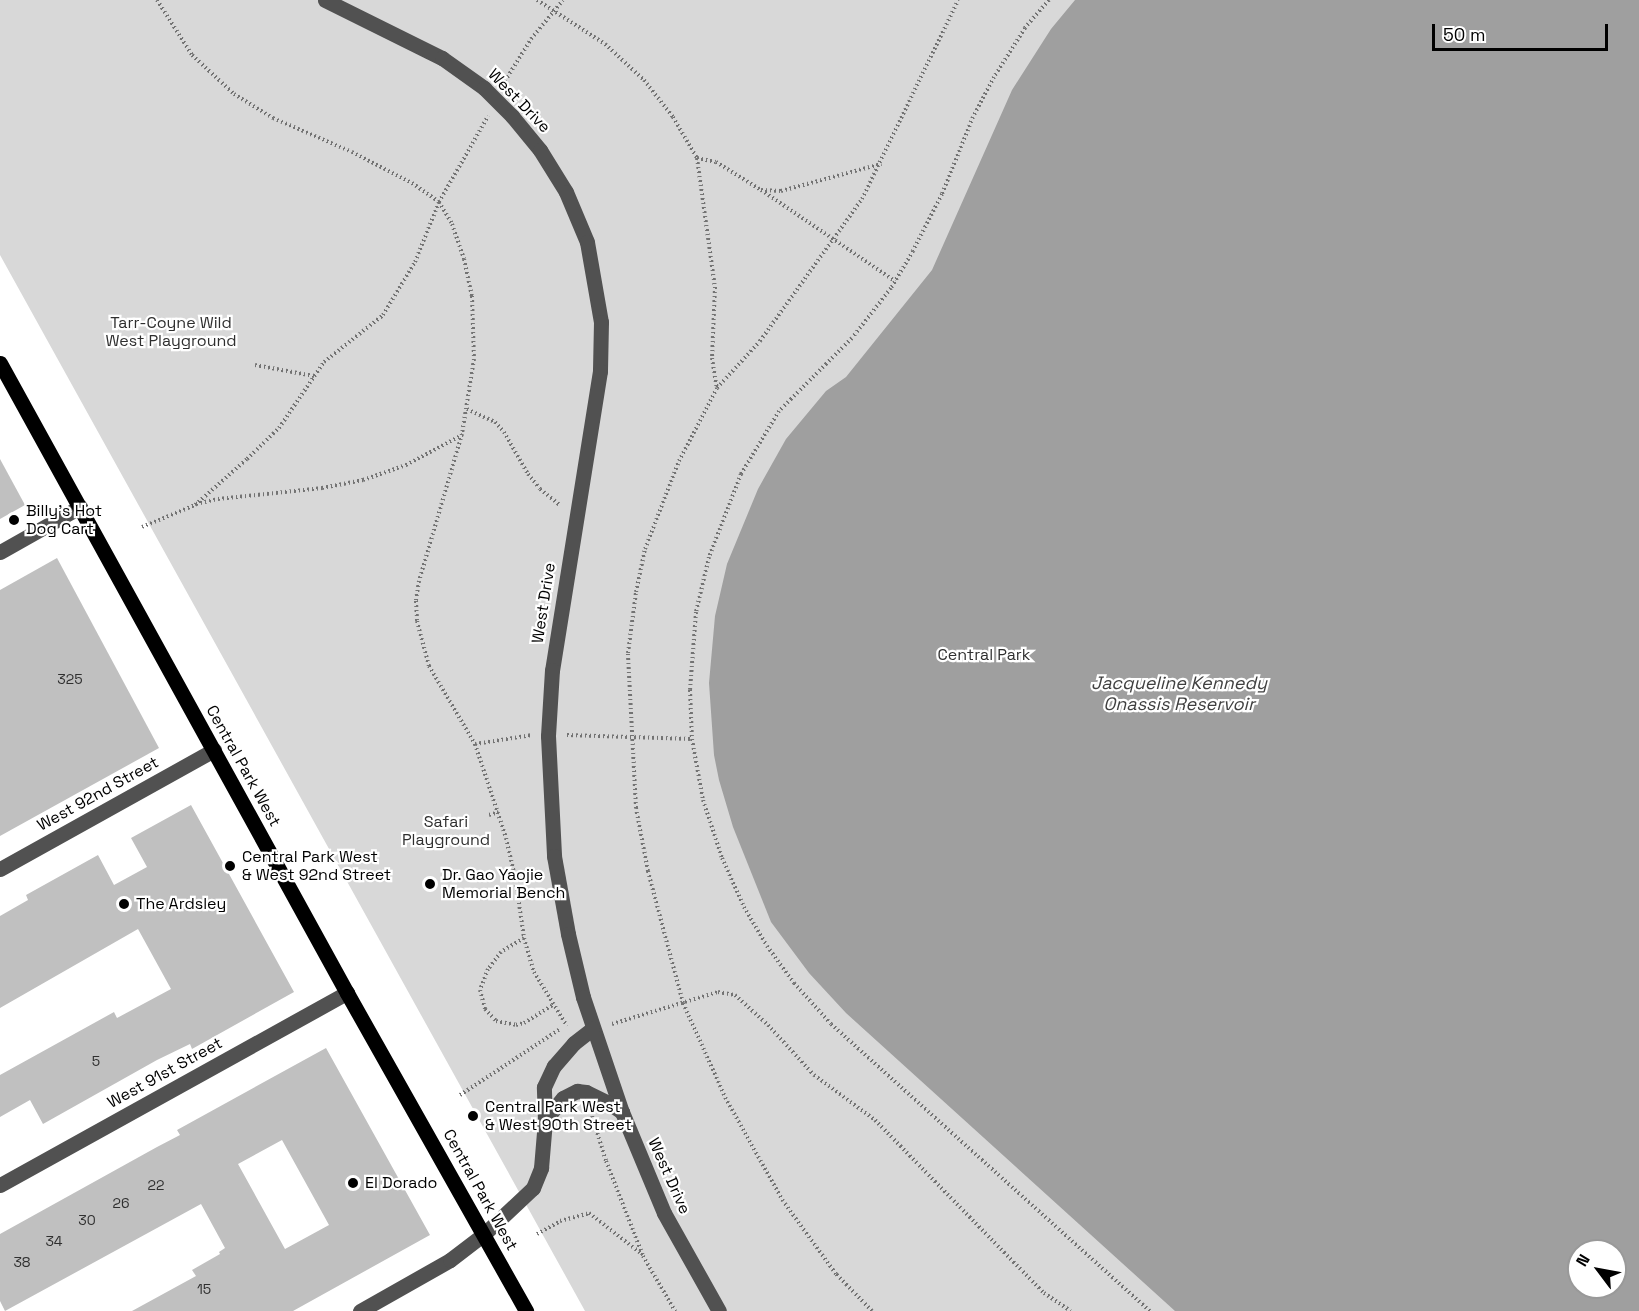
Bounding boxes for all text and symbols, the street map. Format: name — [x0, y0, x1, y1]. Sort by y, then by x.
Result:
scale bar — [1435, 12, 1610, 50]
text: 50 m — [1443, 23, 1485, 46]
street label: West Drive — [484, 65, 554, 137]
park label: Tarr-Coyne Wild West Playground — [105, 313, 237, 351]
place label: Billy’s Hot Dog Cart — [26, 501, 102, 539]
marker: Billy’s Hot Dog Cart — [7, 513, 21, 527]
street label: West Drive — [528, 561, 560, 645]
park label: Central Park — [938, 645, 1030, 665]
house number: 325 — [57, 671, 83, 687]
water label: Jacqueline Kennedy Onassis Reservoir — [1091, 673, 1267, 716]
street label: Central Park West — [202, 702, 284, 830]
street label: West 92nd Street — [34, 753, 162, 835]
park label: Safari Playground — [402, 812, 490, 850]
place label: Central Park West & West 92nd Street — [242, 847, 391, 885]
marker: Central Park West & West 92nd Street — [223, 859, 237, 873]
place label: Dr. Gao Yaojie Memorial Bench — [442, 865, 565, 903]
marker: Dr. Gao Yaojie Memorial Bench — [423, 877, 437, 891]
place label: The Ardsley — [136, 894, 227, 914]
marker: The Ardsley — [117, 897, 131, 911]
street label: West 91st Street — [104, 1034, 226, 1112]
house number: 5 — [92, 1053, 100, 1069]
place label: Central Park West & West 90th Street — [485, 1097, 632, 1135]
marker: Central Park West & West 90th Street — [466, 1109, 480, 1123]
street label: Central Park West — [439, 1126, 521, 1254]
street label: West Drive — [644, 1135, 694, 1217]
place label: El Dorado — [365, 1173, 437, 1193]
marker: El Dorado — [346, 1176, 360, 1190]
house number: 22 — [148, 1177, 164, 1193]
house number: 26 — [112, 1195, 130, 1211]
house number: 30 — [78, 1212, 96, 1228]
house number: 34 — [45, 1233, 63, 1249]
north arrow — [1567, 1239, 1627, 1299]
text: N — [1571, 1250, 1595, 1270]
house number: 38 — [13, 1254, 31, 1270]
house number: 15 — [197, 1281, 211, 1297]

